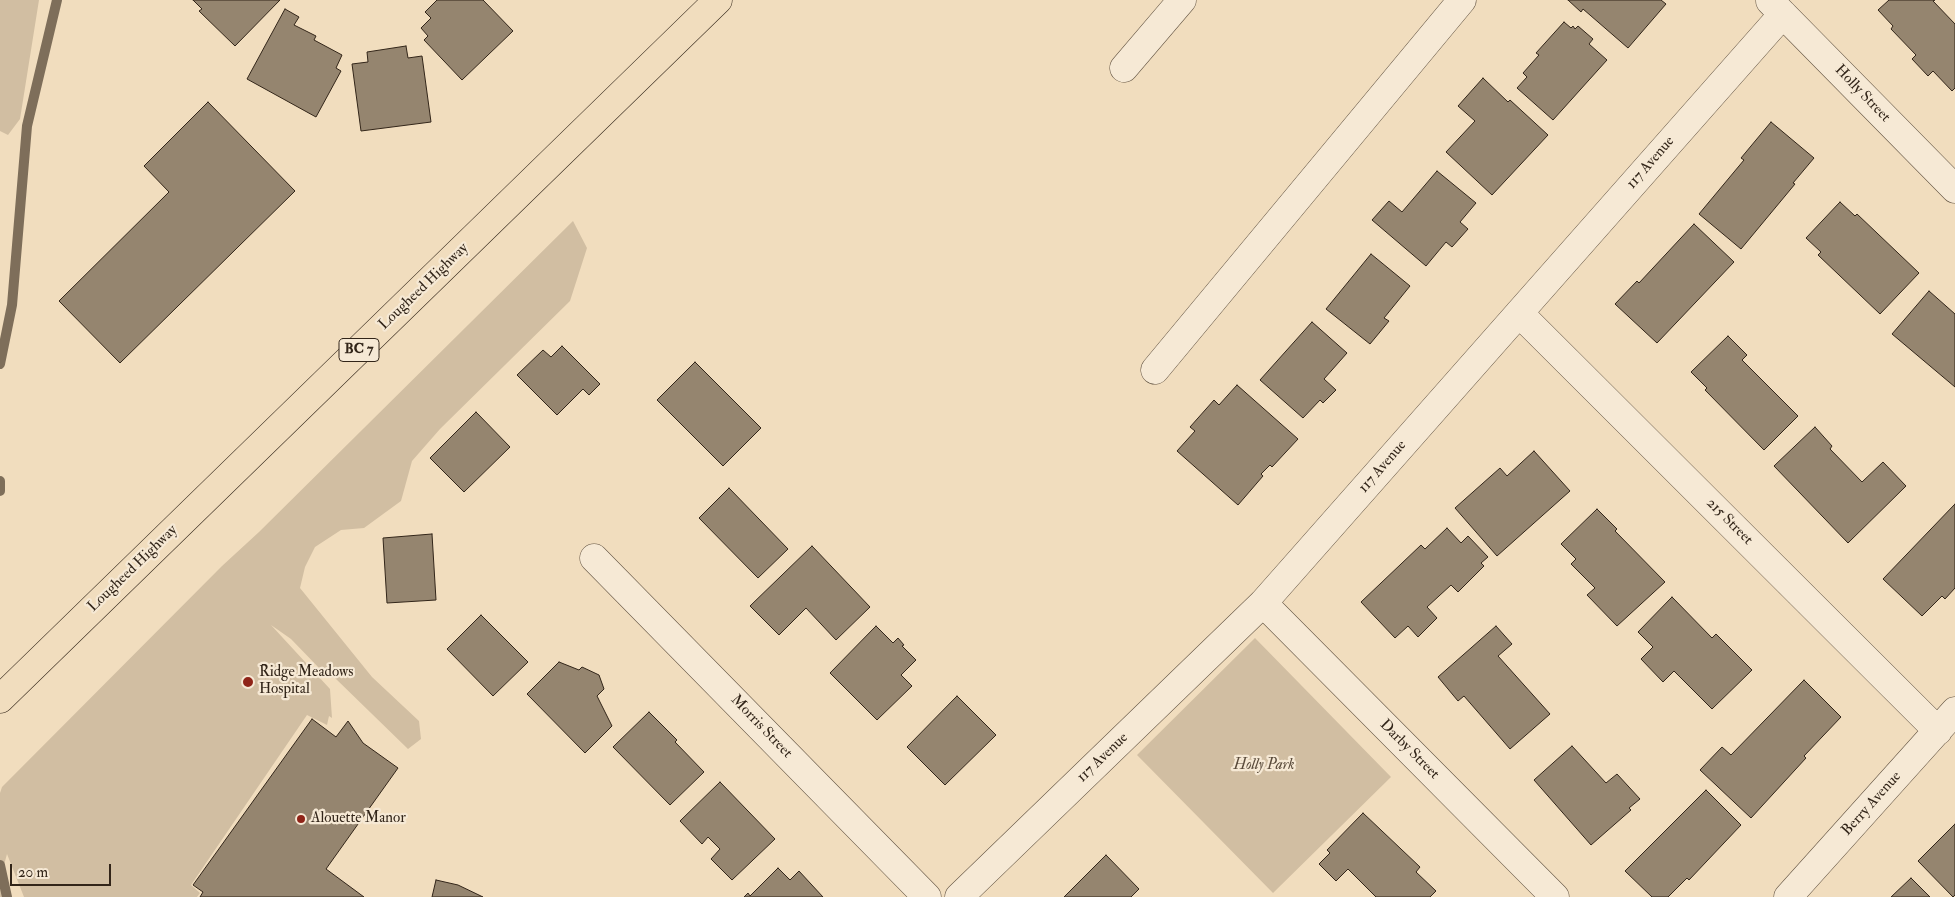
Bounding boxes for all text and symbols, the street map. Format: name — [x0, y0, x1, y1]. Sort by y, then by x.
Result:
street label: Holly Street — [1830, 62, 1894, 126]
street label: 117 Avenue — [1623, 133, 1679, 193]
street label: Lougheed Highway — [376, 240, 472, 334]
road number: BC 7 — [339, 338, 379, 362]
street label: 117 Avenue — [1355, 437, 1411, 497]
street label: 215 Street — [1702, 495, 1756, 549]
street label: Lougheed Highway — [85, 522, 181, 616]
place label: Ridge Meadows Hospital — [259, 664, 353, 699]
marker: Ridge Meadows Hospital — [241, 675, 255, 689]
street label: Morris Street — [726, 692, 796, 762]
street label: Darby Street — [1375, 716, 1443, 784]
street label: 117 Avenue — [1074, 729, 1132, 787]
park label: Holly Park — [1234, 757, 1294, 775]
street label: Berry Avenue — [1838, 768, 1906, 840]
place label: Alouette Manor — [311, 810, 406, 828]
marker: Alouette Manor — [295, 813, 307, 825]
scale bar — [12, 854, 114, 886]
text: 20 m — [18, 863, 48, 882]

